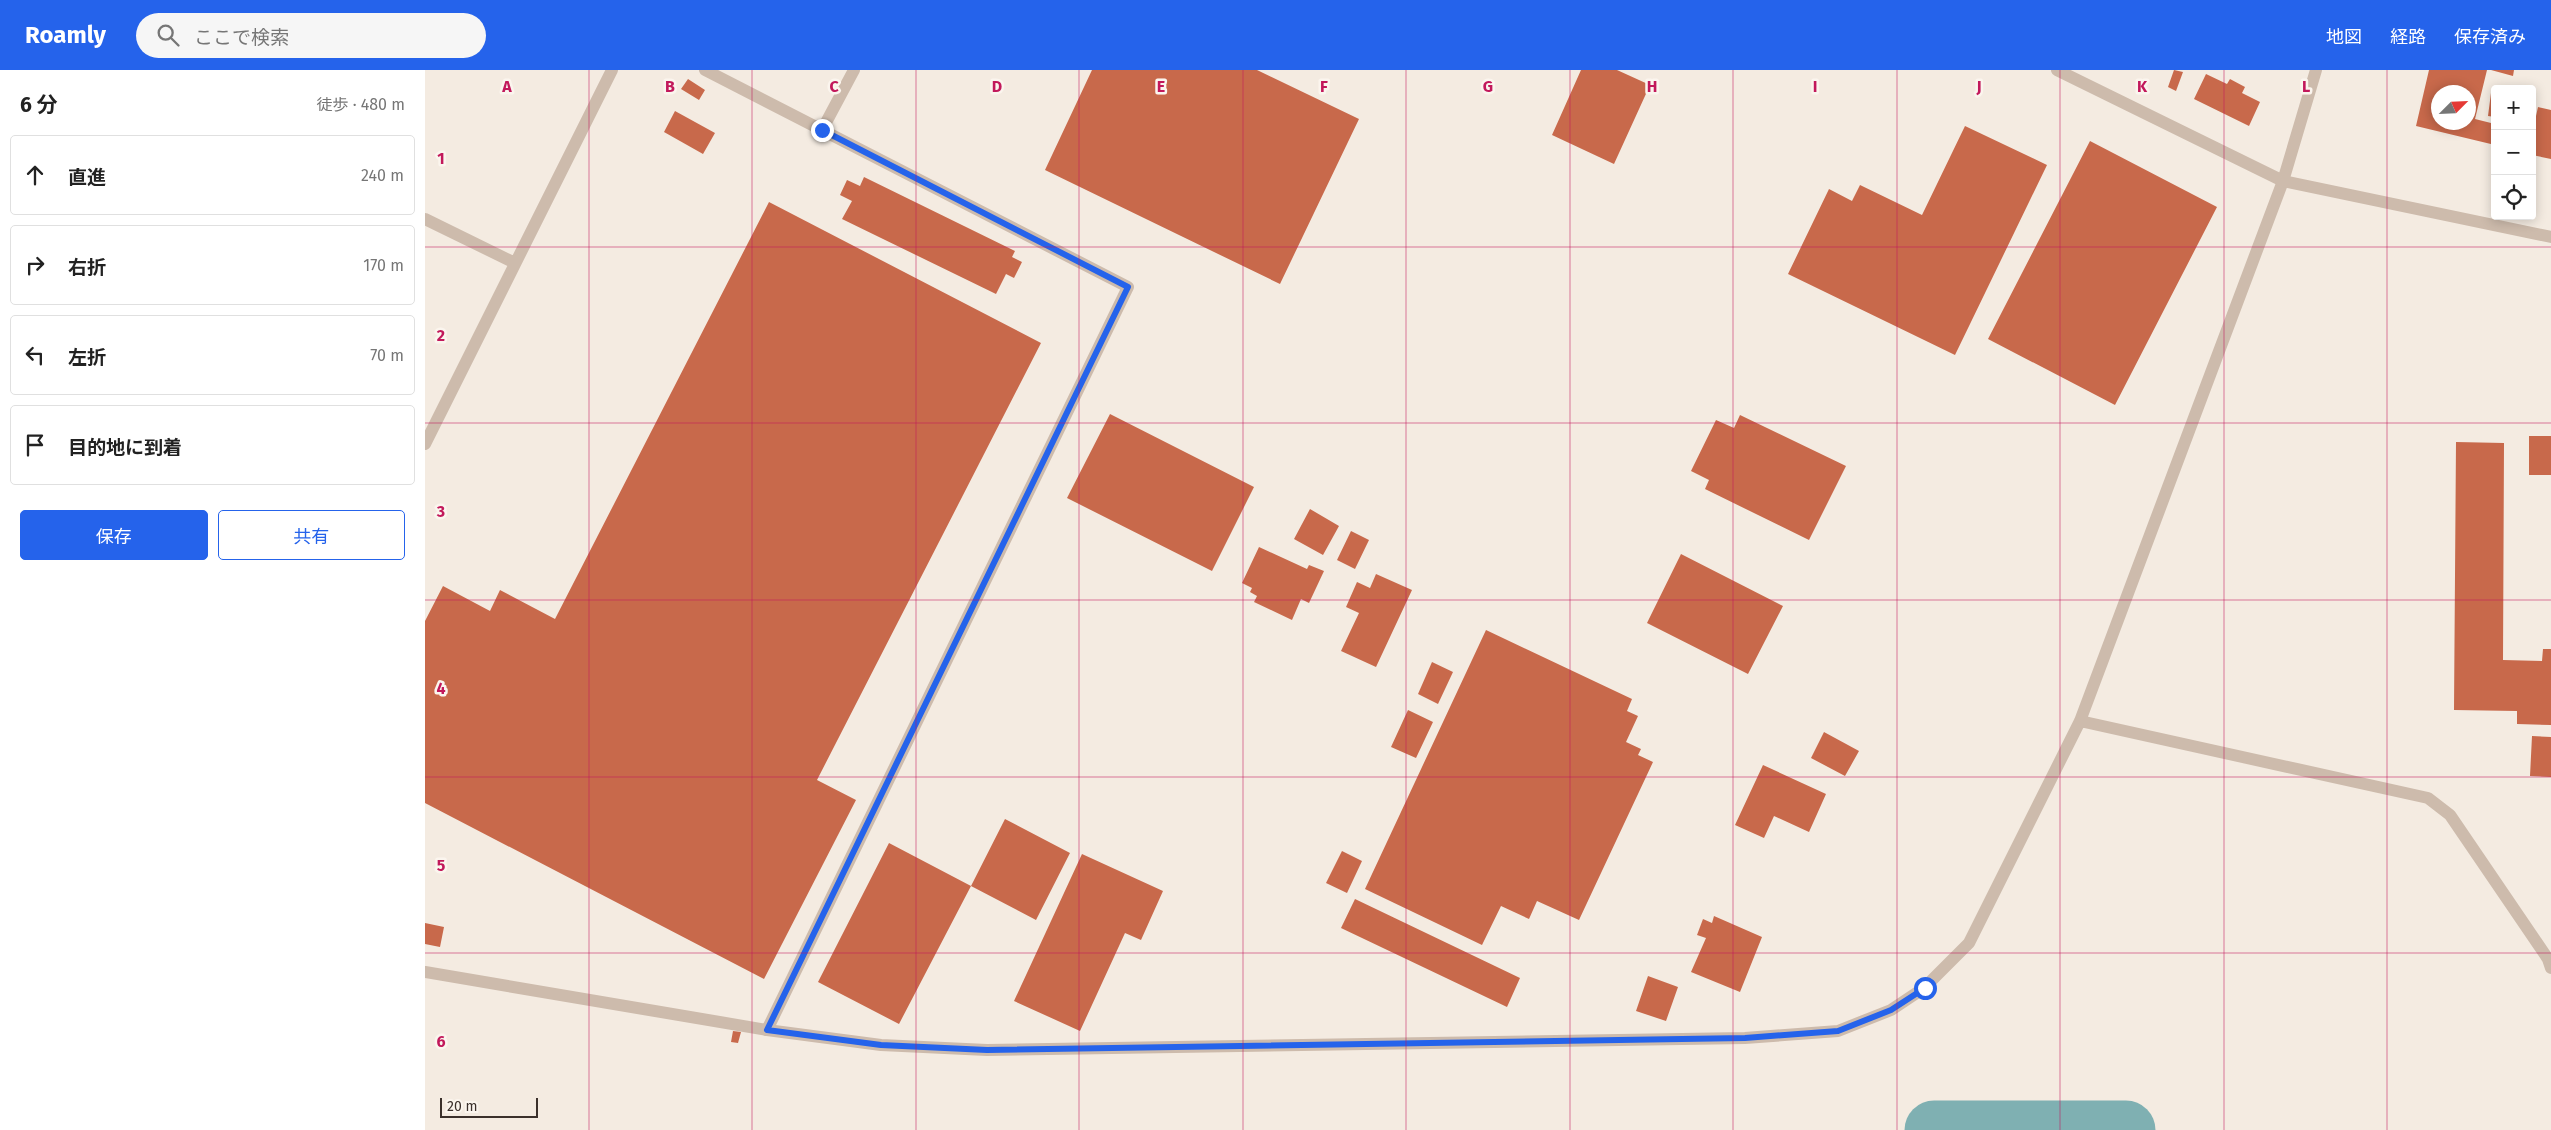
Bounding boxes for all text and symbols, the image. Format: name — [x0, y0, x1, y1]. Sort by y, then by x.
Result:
search box — [136, 13, 486, 58]
text: Roamly — [25, 21, 106, 49]
icon: search — [154, 21, 182, 49]
text: ここで検索 — [194, 26, 289, 49]
text: 地図 — [2326, 26, 2362, 48]
text: 経路 — [2390, 26, 2426, 48]
text: 保存済み — [2454, 26, 2526, 48]
text: A — [501, 77, 512, 96]
text: B — [665, 77, 675, 96]
text: C — [829, 77, 839, 96]
text: D — [992, 77, 1002, 96]
text: E — [1157, 77, 1165, 96]
text: F — [1320, 77, 1328, 96]
text: G — [1483, 77, 1493, 96]
text: H — [1647, 77, 1657, 96]
text: I — [1813, 77, 1817, 96]
text: J — [1975, 77, 1982, 96]
text: K — [2137, 77, 2148, 96]
text: L — [2302, 77, 2310, 96]
north arrow — [2431, 85, 2476, 130]
map controls — [2491, 85, 2536, 220]
button: + — [2491, 85, 2536, 130]
text: 6 分 — [20, 92, 58, 118]
text: 徒歩 · 480 m — [316, 95, 405, 114]
route end — [811, 119, 834, 142]
button: − — [2491, 130, 2536, 175]
text: 1 — [437, 149, 445, 168]
icon: ahead — [21, 161, 49, 189]
text: 直進 — [68, 166, 106, 189]
text: 240 m — [361, 166, 404, 185]
button: locate — [2491, 175, 2536, 220]
icon: right — [21, 251, 49, 279]
text: 右折 — [68, 256, 106, 279]
text: 170 m — [363, 256, 404, 275]
text: 2 — [437, 326, 445, 345]
icon: left — [21, 341, 49, 369]
text: 左折 — [68, 346, 106, 369]
text: 70 m — [370, 346, 404, 365]
icon: arrive — [21, 431, 49, 459]
text: 目的地に到着 — [68, 436, 182, 459]
text: 3 — [436, 502, 445, 521]
button: 保存 — [20, 510, 208, 560]
button: 共有 — [218, 510, 405, 560]
text: 4 — [436, 679, 446, 698]
text: 5 — [437, 856, 446, 875]
route start — [1914, 977, 1937, 1000]
text: 6 — [436, 1032, 446, 1051]
scale bar — [440, 1095, 537, 1118]
text: 20 m — [447, 1098, 477, 1115]

